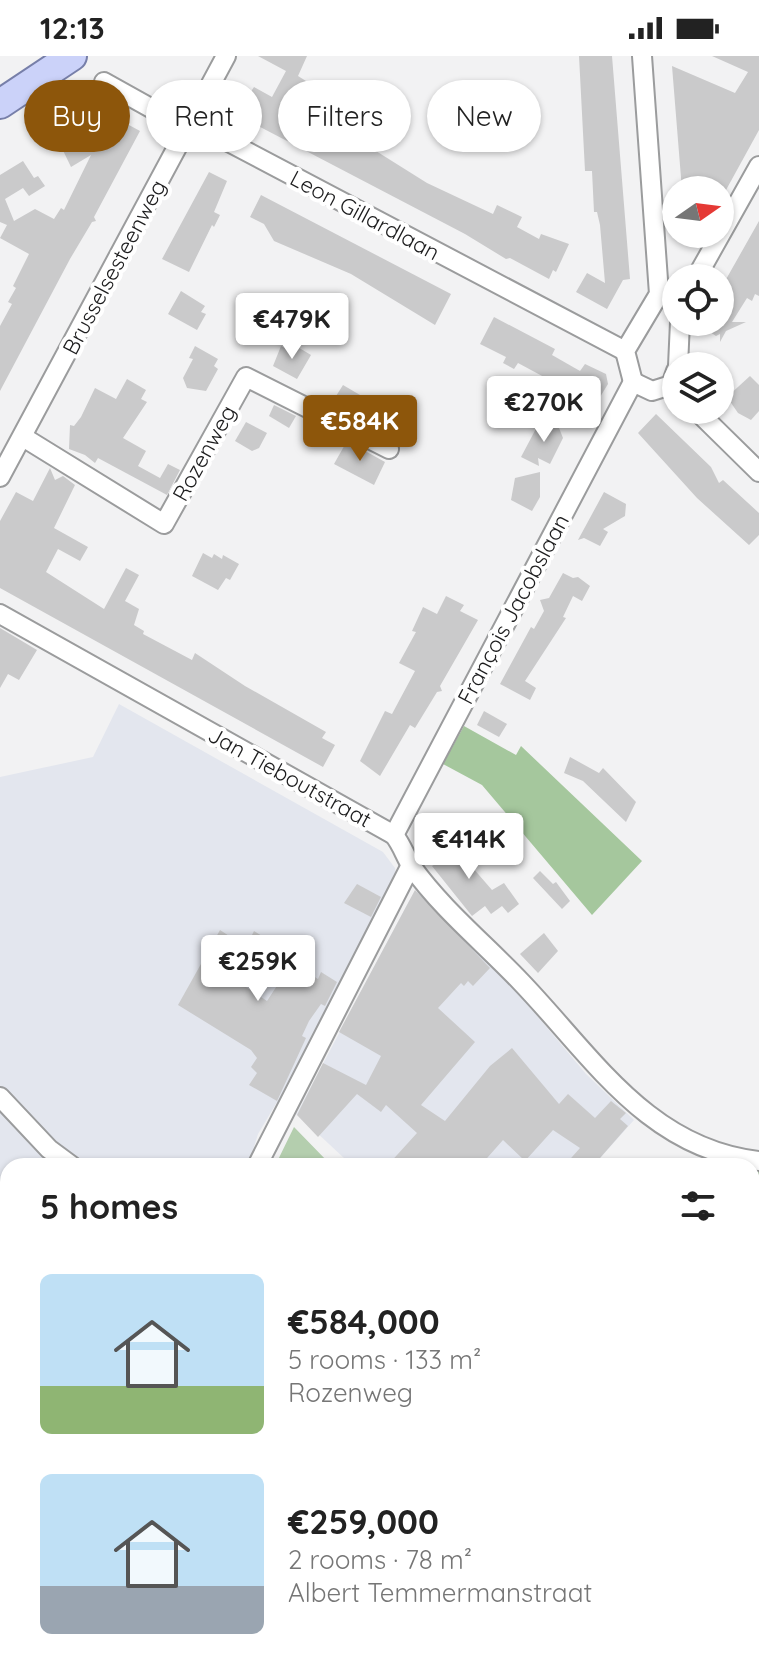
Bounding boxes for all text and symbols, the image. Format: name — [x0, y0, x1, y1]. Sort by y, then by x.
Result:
text: 12:13 — [40, 9, 105, 47]
chip: Buy — [24, 80, 130, 152]
chip: Rent — [146, 80, 262, 152]
chip: Filters — [278, 80, 411, 152]
chip: New — [427, 80, 541, 152]
street label: Leon Gillardlaan — [285, 164, 445, 266]
street label: Brusselsesteenweg — [56, 175, 172, 359]
north arrow — [662, 176, 734, 248]
map controls — [662, 176, 734, 424]
button: locate — [662, 264, 734, 336]
pin: €479K — [236, 293, 348, 361]
text: €479K — [254, 302, 330, 335]
button: layers — [662, 352, 734, 424]
pin: €270K — [488, 376, 600, 444]
text: €270K — [505, 385, 583, 418]
pin: €584K — [304, 395, 416, 463]
street label: Rozenweg — [166, 400, 242, 506]
text: €584K — [321, 404, 399, 437]
street label: François Jacobslaan — [451, 509, 575, 709]
street label: Jan Tieboutstraat — [203, 721, 377, 833]
pin: €414K — [413, 813, 525, 881]
text: €414K — [432, 822, 506, 855]
pin: €259K — [202, 935, 314, 1003]
text: €259K — [219, 944, 297, 977]
icon: filters — [676, 1184, 720, 1228]
text: 5 homes — [40, 1185, 178, 1228]
text: €584,000 — [288, 1300, 440, 1343]
icon: home — [104, 1306, 200, 1402]
text: 5 rooms · 133 m² — [288, 1343, 481, 1376]
text: Rozenweg — [288, 1376, 413, 1409]
text: €259,000 — [288, 1500, 439, 1543]
icon: home — [104, 1506, 200, 1602]
text: 2 rooms · 78 m² — [288, 1543, 472, 1576]
text: Albert Temmermanstraat — [288, 1576, 592, 1609]

